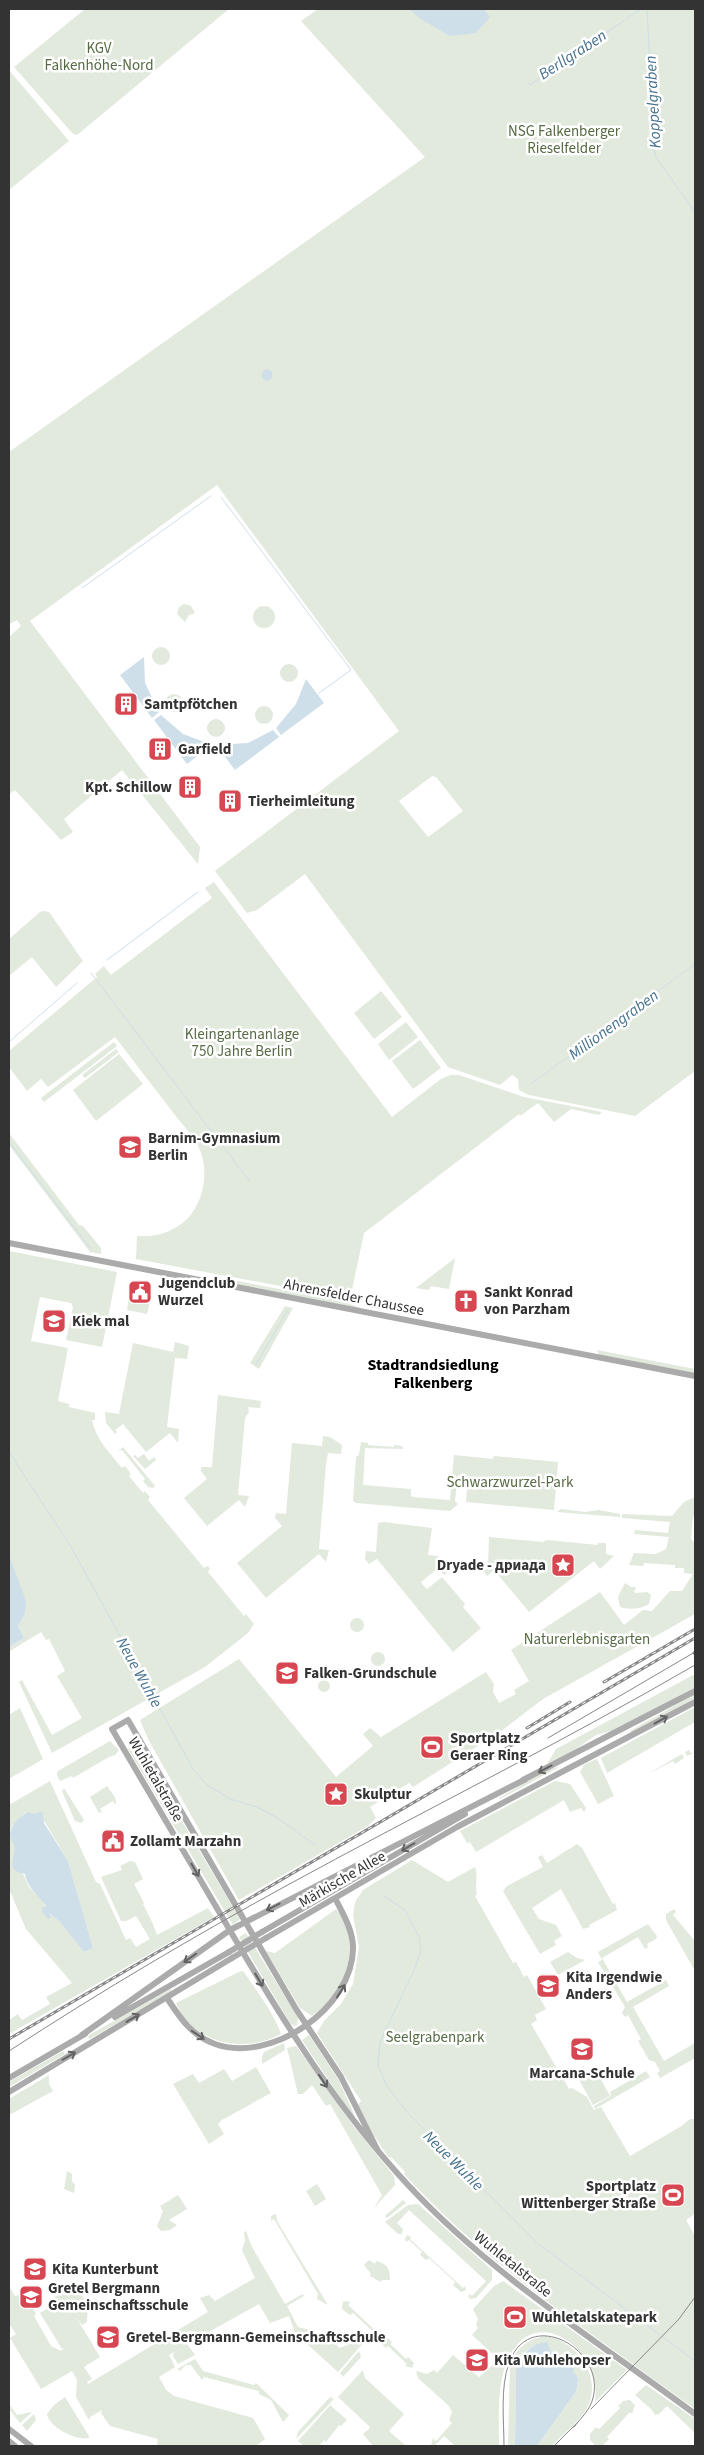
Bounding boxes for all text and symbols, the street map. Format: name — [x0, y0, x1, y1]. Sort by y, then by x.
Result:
water label: Berllgraben — [534, 25, 611, 85]
park label: KGV Falkenhöhe-Nord — [44, 38, 154, 76]
water label: Koppelgraben — [640, 55, 666, 149]
park label: NSG Falkenberger Rieselfelder — [508, 121, 621, 159]
building icon: Samtpfötchen — [113, 691, 139, 717]
place label: Samtpfötchen — [144, 694, 238, 715]
building icon: Garfield — [147, 736, 173, 762]
place label: Garfield — [178, 739, 231, 760]
building icon: Kpt. Schillow — [177, 774, 203, 800]
place label: Kpt. Schillow — [85, 777, 172, 798]
building icon: Tierheimleitung — [217, 788, 243, 814]
place label: Tierheimleitung — [248, 791, 355, 812]
water label: Millionengraben — [564, 985, 663, 1065]
park label: Kleingartenanlage 750 Jahre Berlin — [185, 1024, 299, 1062]
place label: Barnim-Gymnasium Berlin — [148, 1128, 280, 1166]
school or university icon: Barnim-Gymnasium Berlin — [117, 1134, 143, 1160]
place label: Jugendclub Wurzel — [158, 1273, 236, 1311]
street label: Ahrensfelder Chaussee — [282, 1274, 426, 1321]
public building icon: Jugendclub Wurzel — [127, 1279, 153, 1305]
place label: Sankt Konrad von Parzham — [484, 1282, 573, 1320]
church icon: Sankt Konrad von Parzham — [453, 1288, 479, 1314]
school or university icon: Kiek mal — [41, 1308, 67, 1334]
place label: Kiek mal — [72, 1311, 130, 1332]
district label: Stadtrandsiedlung Falkenberg — [368, 1354, 499, 1394]
park label: Schwarzwurzel-Park — [446, 1472, 574, 1493]
place icon: Dryade - дриада — [550, 1552, 576, 1578]
place label: Dryade - дриада — [437, 1555, 546, 1576]
park label: Naturerlebnisgarten — [524, 1629, 650, 1650]
water label: Neue Wuhle — [111, 1633, 168, 1712]
school or university icon: Falken-Grundschule — [274, 1660, 300, 1686]
place label: Falken-Grundschule — [304, 1663, 437, 1684]
one-way arrow — [654, 1715, 669, 1725]
place label: Sportplatz Geraer Ring — [450, 1728, 527, 1766]
street label: Wuhletalstraße — [123, 1733, 188, 1826]
sports icon: Sportplatz Geraer Ring — [419, 1734, 445, 1760]
one-way arrow — [538, 1765, 553, 1774]
place icon: Skulptur — [323, 1781, 349, 1807]
place label: Skulptur — [354, 1784, 412, 1805]
public building icon: Zollamt Marzahn — [100, 1828, 126, 1854]
place label: Zollamt Marzahn — [130, 1831, 241, 1852]
one-way arrow — [401, 1842, 416, 1852]
street label: Märkische Allee — [295, 1846, 390, 1913]
one-way arrow — [190, 1863, 200, 1878]
one-way arrow — [266, 1903, 281, 1912]
one-way arrow — [184, 1953, 198, 1964]
place label: Kita Irgendwie Anders — [565, 1967, 662, 2005]
one-way arrow — [254, 1973, 264, 1988]
school or university icon: Kita Irgendwie Anders — [535, 1973, 561, 1999]
one-way arrow — [336, 1985, 346, 1999]
one-way arrow — [126, 2013, 140, 2023]
park label: Seelgrabenpark — [386, 2027, 485, 2048]
one-way arrow — [191, 2030, 205, 2040]
school or university icon: Marcana-Schule — [569, 2036, 595, 2062]
one-way arrow — [62, 2051, 76, 2061]
place label: Marcana-Schule — [529, 2063, 635, 2084]
one-way arrow — [318, 2074, 328, 2088]
water label: Neue Wuhle — [418, 2126, 489, 2196]
place label: Sportplatz Wittenberger Straße — [521, 2176, 656, 2214]
sports icon: Sportplatz Wittenberger Straße — [660, 2182, 686, 2208]
street label: Wuhletalstraße — [469, 2226, 556, 2302]
school or university icon: Kita Kunterbunt — [22, 2256, 48, 2282]
place label: Kita Kunterbunt — [52, 2259, 159, 2280]
place label: Gretel Bergmann Gemeinschaftsschule — [48, 2278, 189, 2316]
school or university icon: Gretel Bergmann Gemeinschaftsschule — [18, 2284, 44, 2310]
sports icon: Wuhletalskatepark — [502, 2304, 528, 2330]
place label: Wuhletalskatepark — [532, 2307, 658, 2328]
school or university icon: Gretel-Bergmann-Gemeinschaftsschule — [95, 2324, 121, 2350]
place label: Gretel-Bergmann-Gemeinschaftsschule — [126, 2327, 386, 2348]
school or university icon: Kita Wuhlehopser — [464, 2347, 490, 2373]
place label: Kita Wuhlehopser — [494, 2350, 611, 2371]

